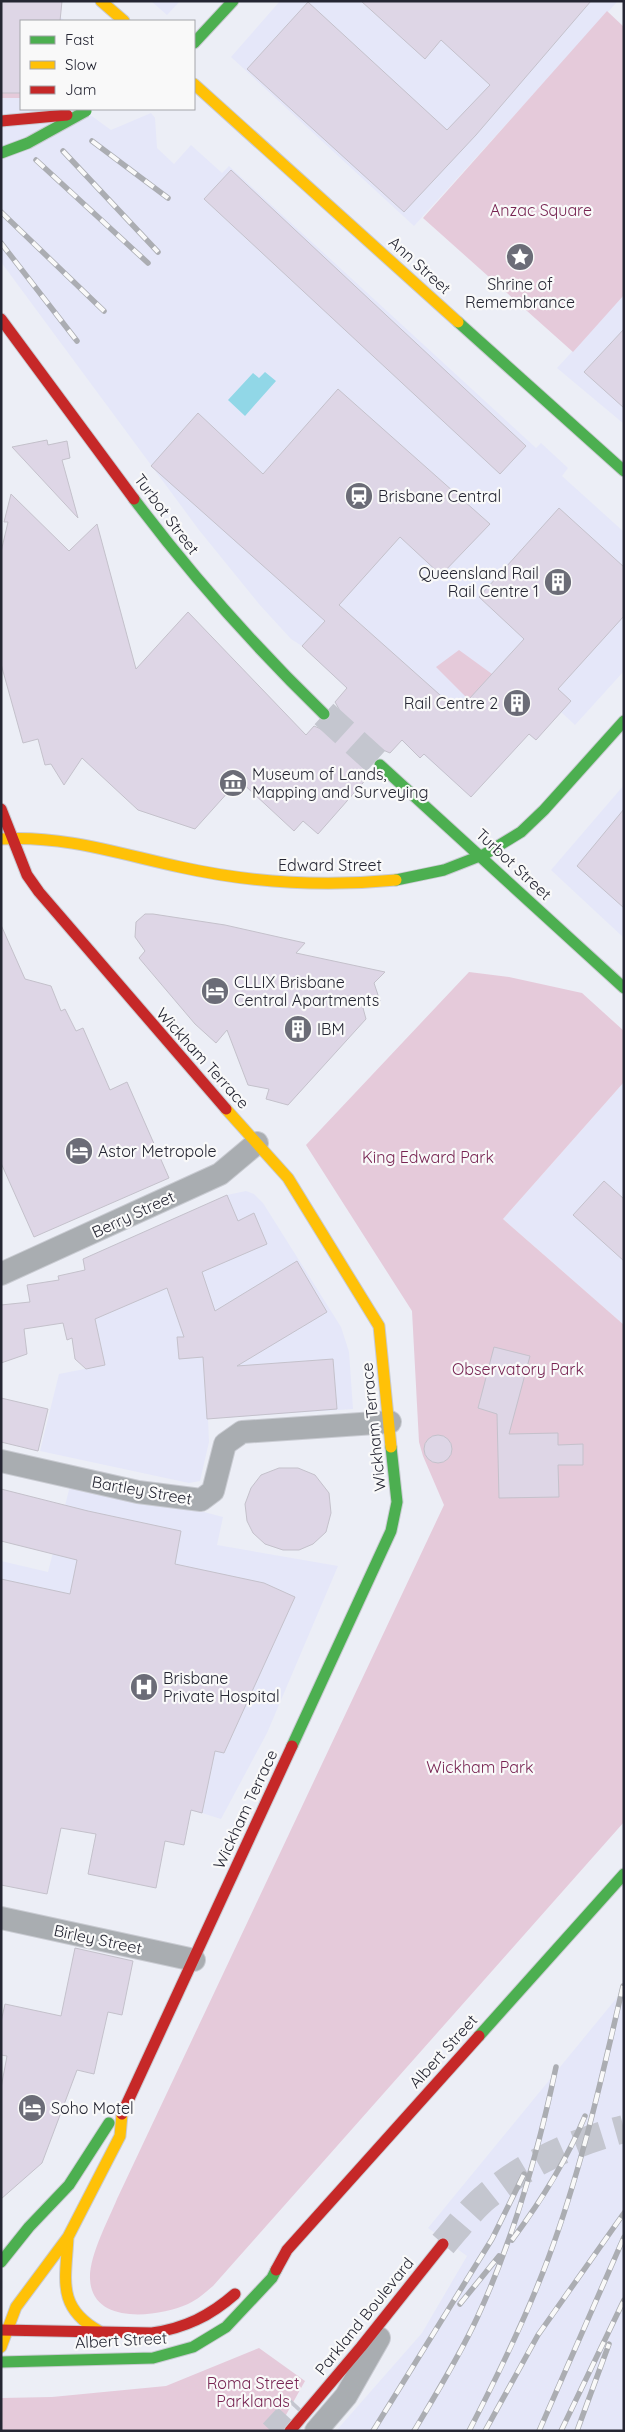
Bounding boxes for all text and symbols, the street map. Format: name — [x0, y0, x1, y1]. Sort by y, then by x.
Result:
legend — [20, 20, 195, 110]
text: Fast — [65, 30, 94, 49]
text: Slow — [65, 55, 97, 74]
text: Jam — [65, 80, 96, 99]
park label: Anzac Square — [490, 200, 592, 220]
street label: Ann Street — [385, 232, 455, 298]
place icon: Shrine of Remembrance — [505, 242, 535, 272]
place label: Shrine of Remembrance — [465, 274, 575, 312]
street label: Turbot Street — [130, 470, 204, 558]
station icon: Brisbane Central — [344, 481, 374, 511]
place label: Brisbane Central — [378, 486, 501, 506]
place label: Queensland Rail Rail Centre 1 — [418, 563, 539, 601]
building icon: Queensland Rail Rail Centre 1 — [543, 567, 573, 597]
building icon: Rail Centre 2 — [502, 688, 532, 718]
place label: Rail Centre 2 — [404, 693, 498, 713]
place label: Museum of Lands, Mapping and Surveying — [252, 764, 429, 802]
museum icon: Museum of Lands, Mapping and Surveying — [218, 768, 248, 798]
street label: Turbot Street — [472, 824, 556, 904]
street label: Edward Street — [278, 855, 382, 875]
place label: CLLIX Brisbane Central Apartments — [234, 972, 379, 1010]
hotel icon: CLLIX Brisbane Central Apartments — [200, 976, 230, 1006]
street label: Wickham Terrace — [152, 1003, 254, 1113]
building icon: IBM — [283, 1014, 313, 1044]
place label: IBM — [317, 1019, 345, 1039]
hotel icon: Astor Metropole — [64, 1136, 94, 1166]
place label: Astor Metropole — [98, 1141, 216, 1161]
park label: King Edward Park — [362, 1147, 494, 1167]
street label: Berry Street — [88, 1186, 178, 1242]
park label: Observatory Park — [452, 1359, 584, 1379]
street label: Wickham Terrace — [356, 1362, 390, 1492]
street label: Bartley Street — [90, 1471, 194, 1509]
place label: Brisbane Private Hospital — [163, 1668, 280, 1706]
hospital icon: Brisbane Private Hospital — [129, 1672, 159, 1702]
street label: Wickham Terrace — [209, 1746, 281, 1872]
park label: Wickham Park — [426, 1757, 534, 1777]
street label: Birley Street — [52, 1920, 144, 1958]
street label: Albert Street — [405, 2010, 481, 2092]
hotel icon: Soho Motel — [17, 2093, 47, 2123]
place label: Soho Motel — [51, 2098, 134, 2118]
street label: Parkland Boulevard — [310, 2253, 418, 2379]
street label: Albert Street — [74, 2328, 168, 2352]
park label: Roma Street Parklands — [207, 2373, 299, 2411]

